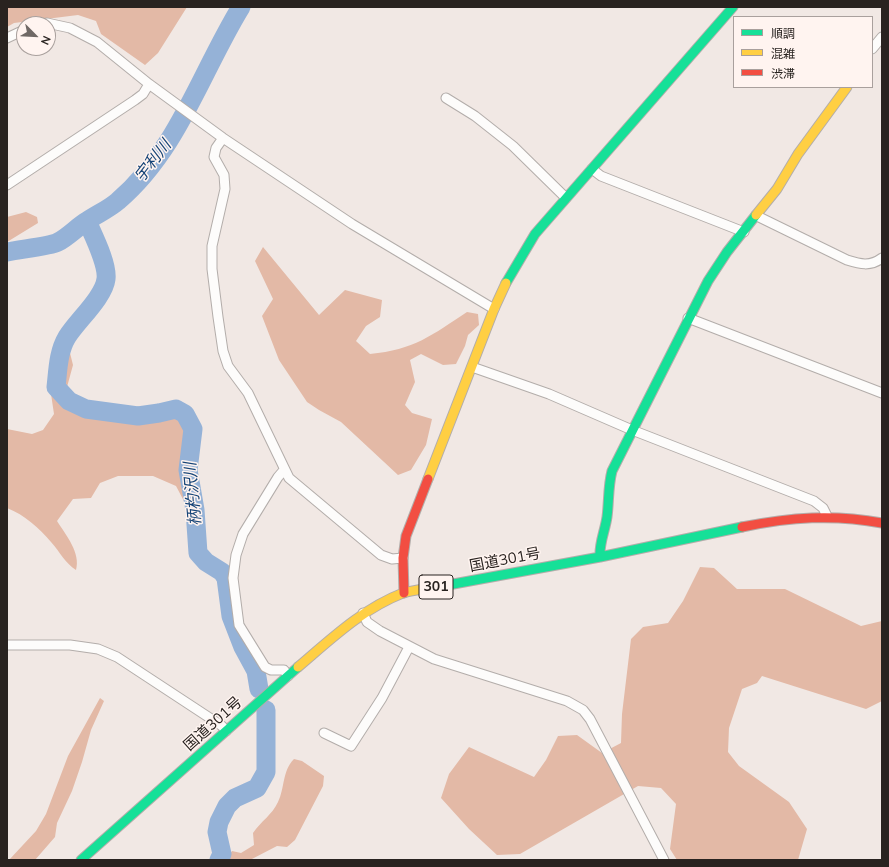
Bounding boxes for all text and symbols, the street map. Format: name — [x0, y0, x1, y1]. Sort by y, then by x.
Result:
north arrow — [16, 16, 56, 56]
legend — [733, 16, 873, 88]
text: 順調 — [771, 26, 795, 41]
text: N — [38, 34, 54, 47]
text: 混雑 — [771, 46, 795, 61]
text: 渋滞 — [771, 66, 795, 81]
water label: 宇利川 — [131, 136, 175, 186]
water label: 柄杓沢川 — [181, 461, 205, 527]
street label: 国道301号 — [468, 544, 542, 576]
road number: 301 — [419, 575, 453, 599]
street label: 国道301号 — [180, 693, 246, 755]

